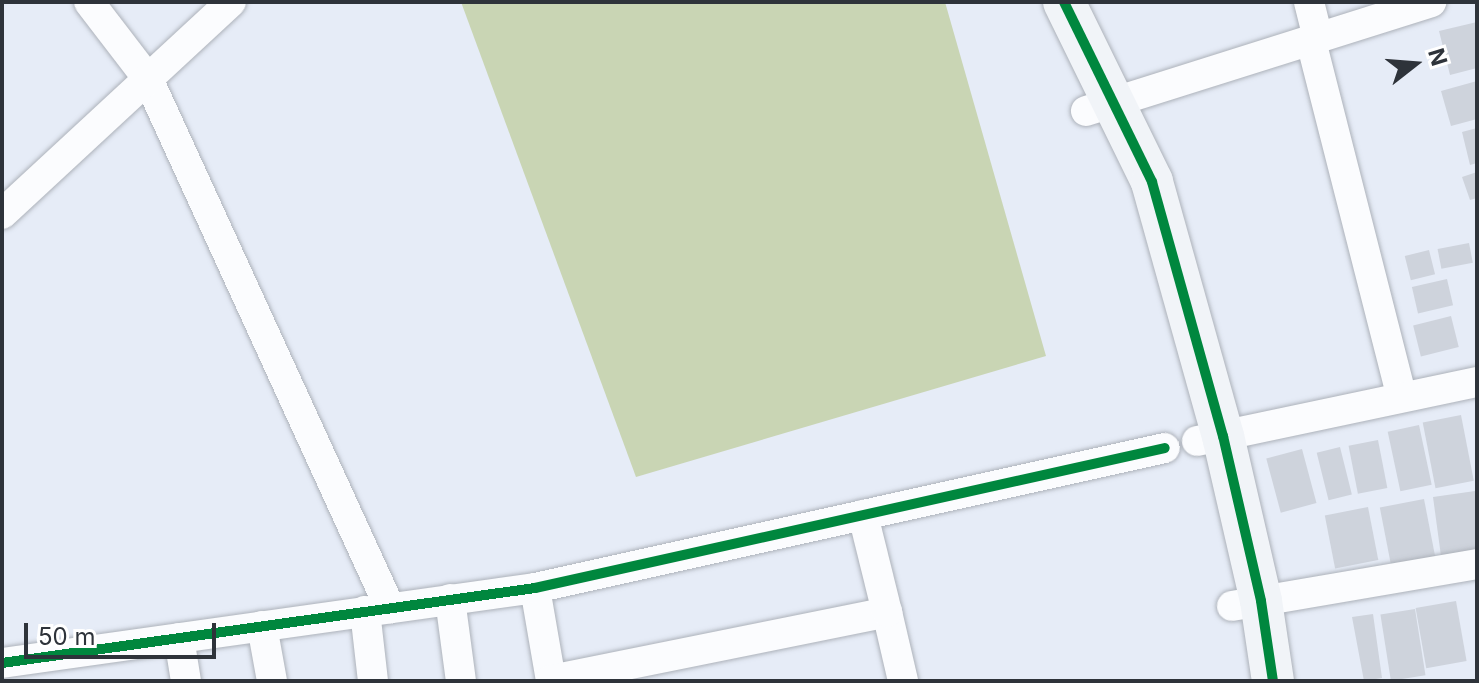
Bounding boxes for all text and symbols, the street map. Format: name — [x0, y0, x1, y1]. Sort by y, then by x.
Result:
north arrow — [1375, 24, 1455, 104]
text: N — [1423, 45, 1453, 69]
scale bar — [28, 607, 220, 657]
text: 50 m — [38, 622, 96, 651]

